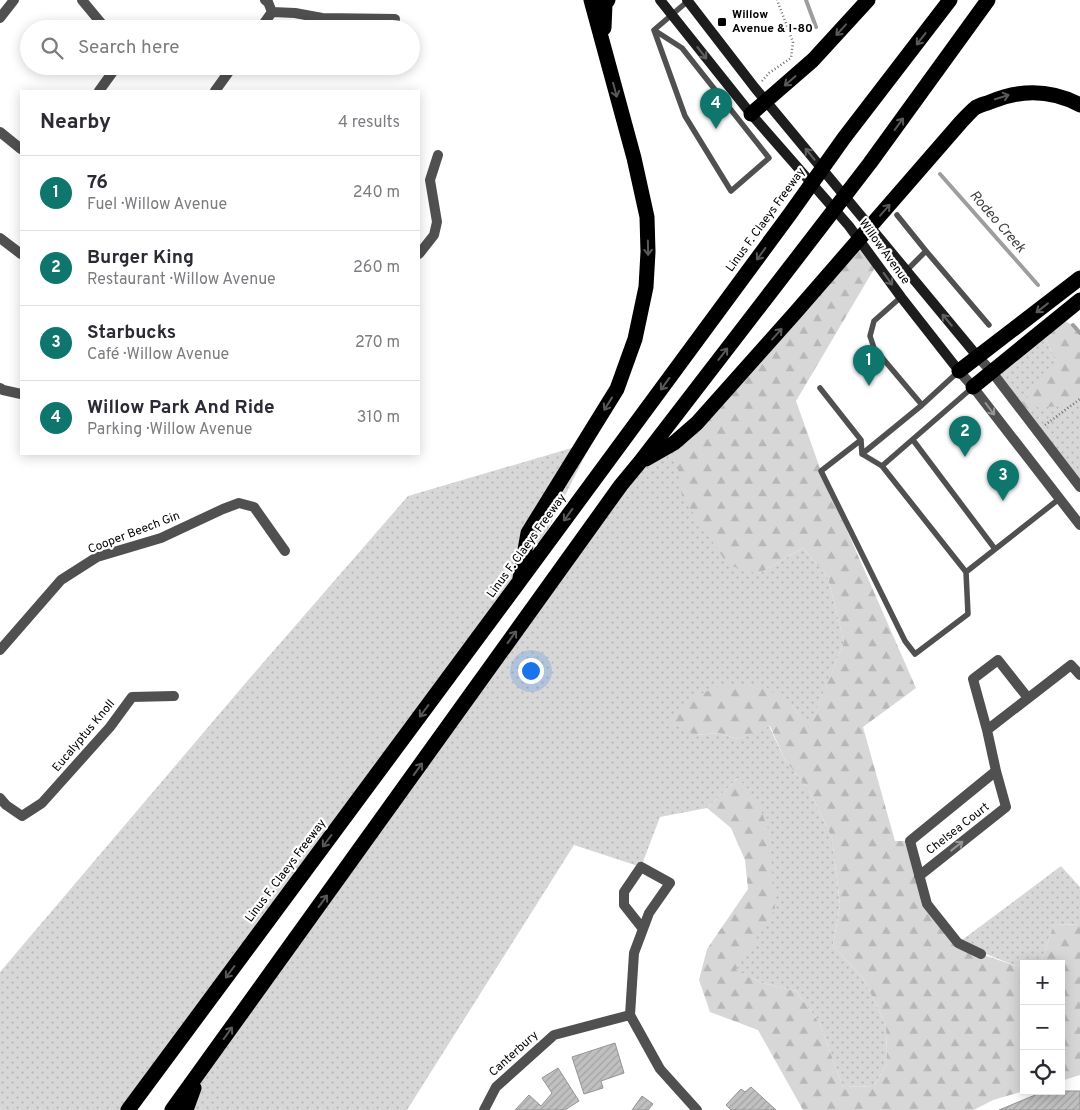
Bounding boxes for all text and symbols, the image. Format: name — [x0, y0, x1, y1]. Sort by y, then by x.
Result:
place label: Willow Avenue & I-80 — [732, 7, 813, 37]
marker: Willow Avenue & I-80 — [716, 16, 728, 28]
search box — [20, 20, 420, 75]
one-way arrow — [835, 24, 847, 37]
one-way arrow — [915, 32, 926, 45]
icon: search — [38, 34, 66, 62]
text: Search here — [78, 36, 180, 60]
one-way arrow — [697, 46, 708, 59]
one-way arrow — [784, 75, 797, 86]
one-way arrow — [611, 81, 621, 97]
pin: 4 — [700, 88, 732, 129]
one-way arrow — [994, 92, 1010, 102]
text: Nearby — [40, 109, 111, 136]
text: 4 results — [338, 113, 400, 133]
one-way arrow — [894, 117, 904, 131]
one-way arrow — [804, 148, 815, 161]
street label: Linus F. Claeys Freeway — [723, 165, 809, 275]
text: 76 — [87, 171, 108, 195]
text: 1 — [53, 183, 59, 203]
text: 240 m — [353, 183, 400, 203]
water label: Rodeo Creek — [965, 187, 1029, 257]
text: Fuel · Willow Avenue — [87, 195, 227, 215]
one-way arrow — [879, 204, 890, 217]
street label: Willow Avenue — [855, 216, 913, 288]
one-way arrow — [643, 240, 653, 256]
text: Burger King — [87, 246, 194, 270]
one-way arrow — [756, 247, 766, 261]
text: 2 — [51, 258, 61, 278]
text: 260 m — [353, 258, 400, 278]
text: Restaurant · Willow Avenue — [87, 270, 276, 290]
one-way arrow — [883, 272, 893, 286]
one-way arrow — [1035, 302, 1048, 313]
one-way arrow — [941, 314, 952, 327]
text: Starbucks — [87, 321, 176, 345]
one-way arrow — [771, 327, 782, 340]
text: 3 — [51, 333, 61, 353]
text: 270 m — [355, 333, 400, 353]
text: Café · Willow Avenue — [87, 345, 229, 365]
pin: 1 — [853, 345, 885, 386]
one-way arrow — [718, 348, 729, 361]
one-way arrow — [659, 377, 670, 391]
text: Willow Park And Ride — [87, 396, 275, 420]
one-way arrow — [602, 396, 612, 410]
one-way arrow — [985, 402, 995, 416]
text: 4 — [51, 408, 61, 428]
text: 310 m — [357, 408, 400, 428]
pin: 2 — [949, 416, 981, 457]
text: Parking · Willow Avenue — [87, 420, 252, 440]
pin: 3 — [987, 460, 1019, 501]
street label: Linus F. Claeys Freeway — [484, 491, 570, 601]
street label: Cooper Beech Gin — [86, 508, 182, 558]
one-way arrow — [563, 508, 573, 522]
one-way arrow — [507, 631, 518, 644]
your location — [518, 658, 544, 684]
street label: Eucalyptus Knoll — [49, 697, 119, 775]
one-way arrow — [418, 704, 429, 717]
one-way arrow — [413, 762, 423, 776]
street label: Chelsea Court — [923, 799, 993, 859]
street label: Linus F. Claeys Freeway — [242, 816, 330, 926]
one-way arrow — [322, 834, 332, 848]
one-way arrow — [951, 840, 964, 851]
one-way arrow — [318, 894, 328, 908]
map controls — [1020, 960, 1065, 1095]
button: + — [1020, 960, 1065, 1005]
one-way arrow — [225, 965, 235, 979]
button: − — [1020, 1005, 1065, 1050]
one-way arrow — [223, 1026, 233, 1040]
street label: Canterbury — [486, 1028, 542, 1080]
button: locate — [1020, 1050, 1065, 1095]

